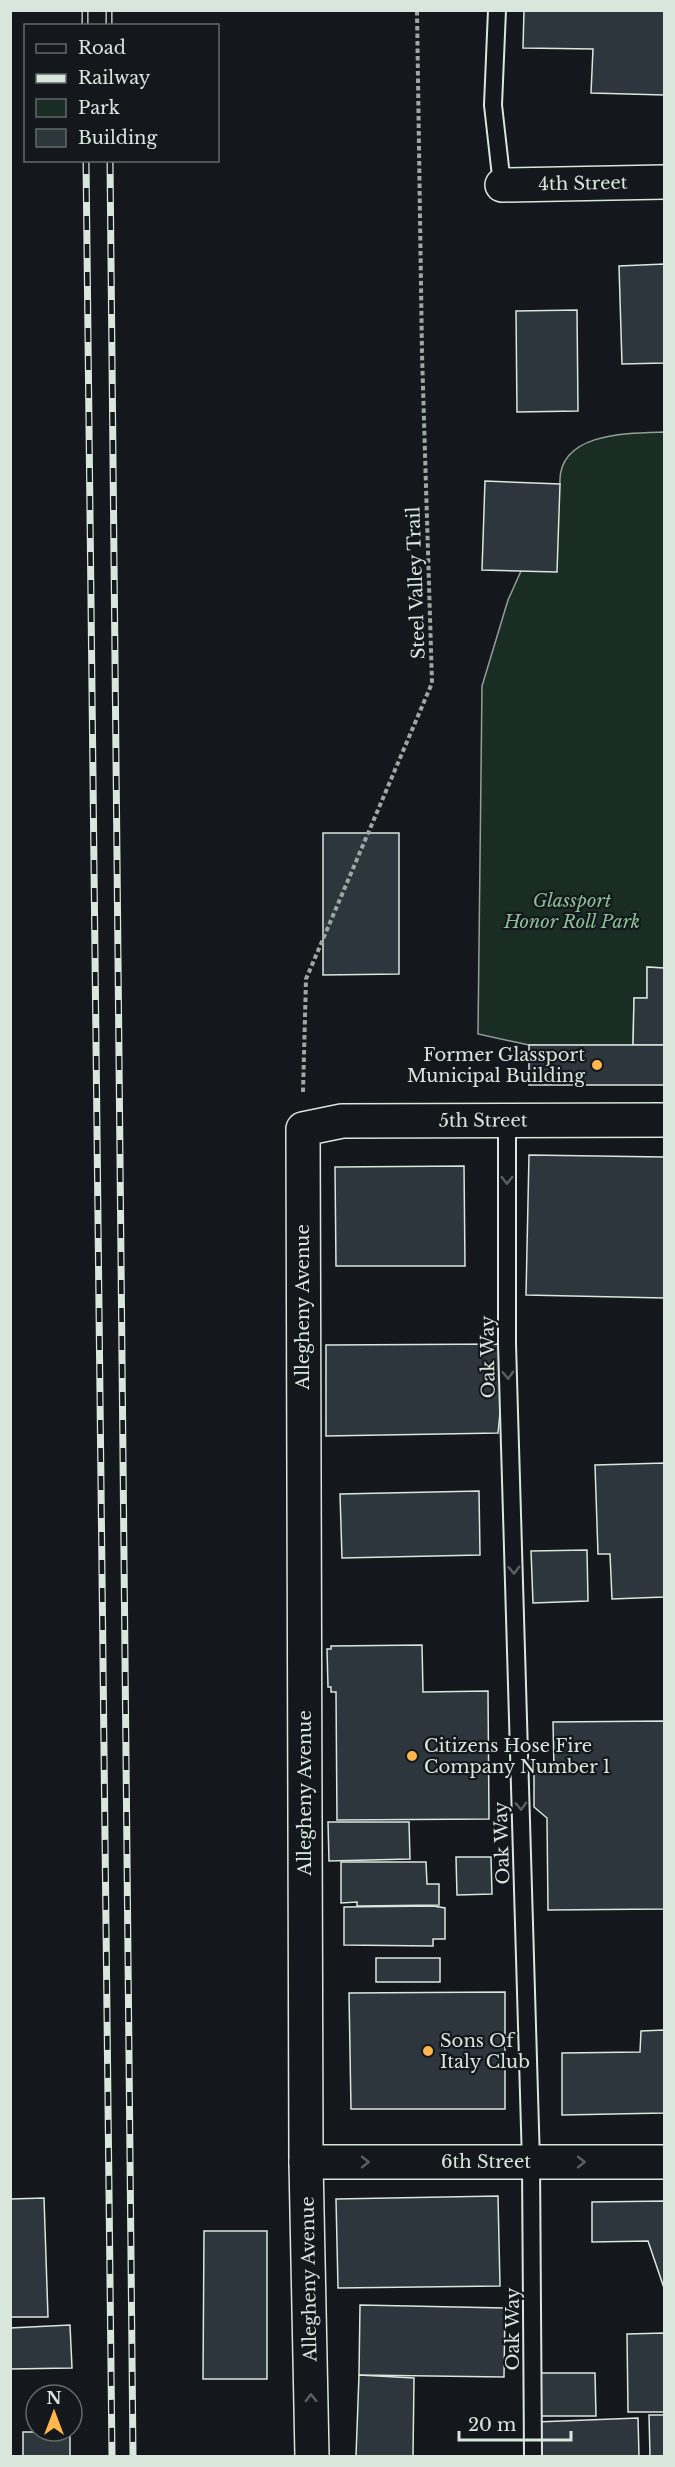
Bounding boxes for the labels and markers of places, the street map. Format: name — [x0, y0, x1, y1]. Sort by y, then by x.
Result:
place label: Former Glassport Municipal Building — [407, 1044, 585, 1087]
marker: Former Glassport Municipal Building — [590, 1058, 604, 1072]
place label: Citizens Hose Fire Company Number 1 — [424, 1735, 610, 1778]
marker: Citizens Hose Fire Company Number 1 — [405, 1749, 419, 1763]
place label: Sons Of Italy Club — [440, 2030, 530, 2073]
marker: Sons Of Italy Club — [421, 2044, 435, 2058]

